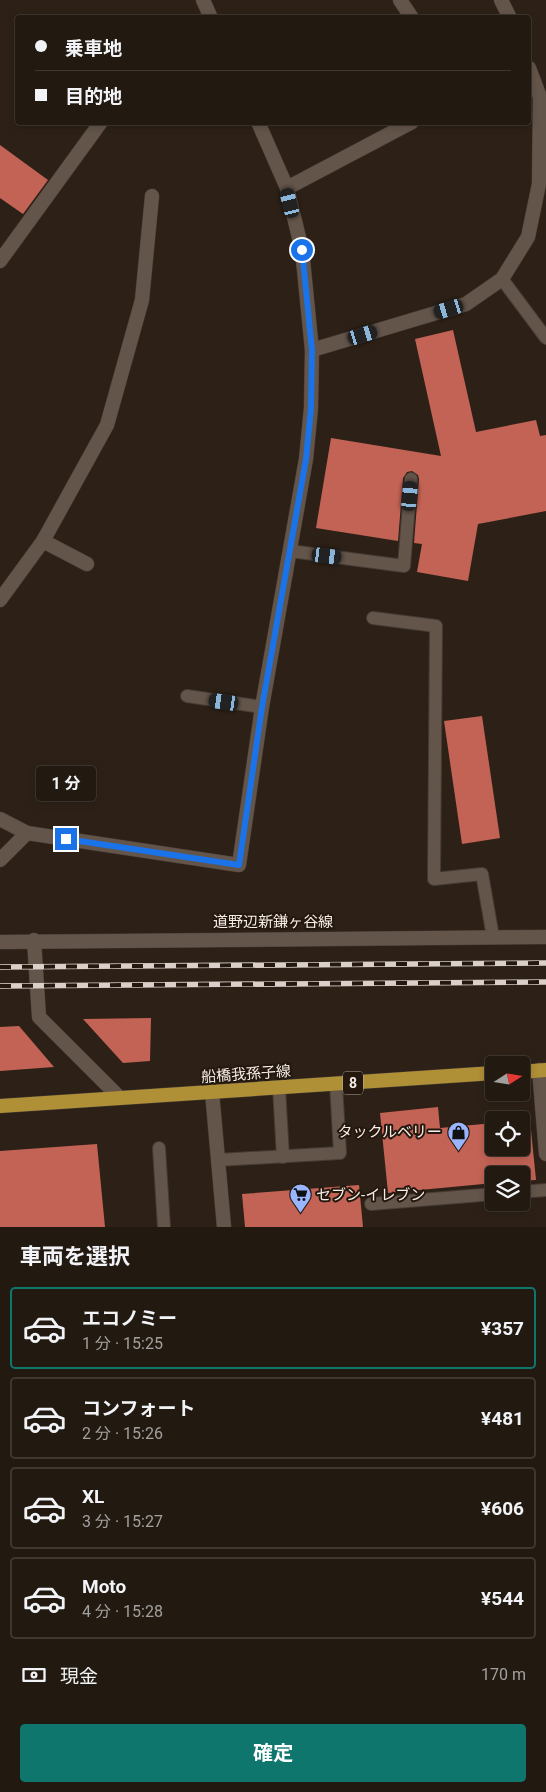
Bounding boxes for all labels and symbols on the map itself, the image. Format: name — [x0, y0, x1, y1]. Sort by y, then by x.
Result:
car — [279, 187, 300, 219]
route start — [291, 239, 313, 261]
car — [432, 297, 465, 321]
car — [346, 323, 379, 347]
car — [401, 480, 418, 512]
car — [311, 547, 342, 565]
car — [208, 692, 239, 712]
callout: 1 分 — [36, 766, 96, 802]
route end — [55, 828, 77, 850]
street label: 道野辺新鎌ヶ谷線 — [213, 913, 333, 931]
north arrow — [485, 1056, 530, 1101]
street label: 船橋我孫子線 — [200, 1062, 292, 1086]
road number: 8 — [343, 1072, 363, 1094]
shop icon: タックルベリー — [446, 1120, 470, 1151]
place label: タックルベリー — [337, 1123, 442, 1141]
supermarket icon: セブン-イレブン — [288, 1183, 312, 1214]
place label: セブン-イレブン — [316, 1186, 425, 1204]

